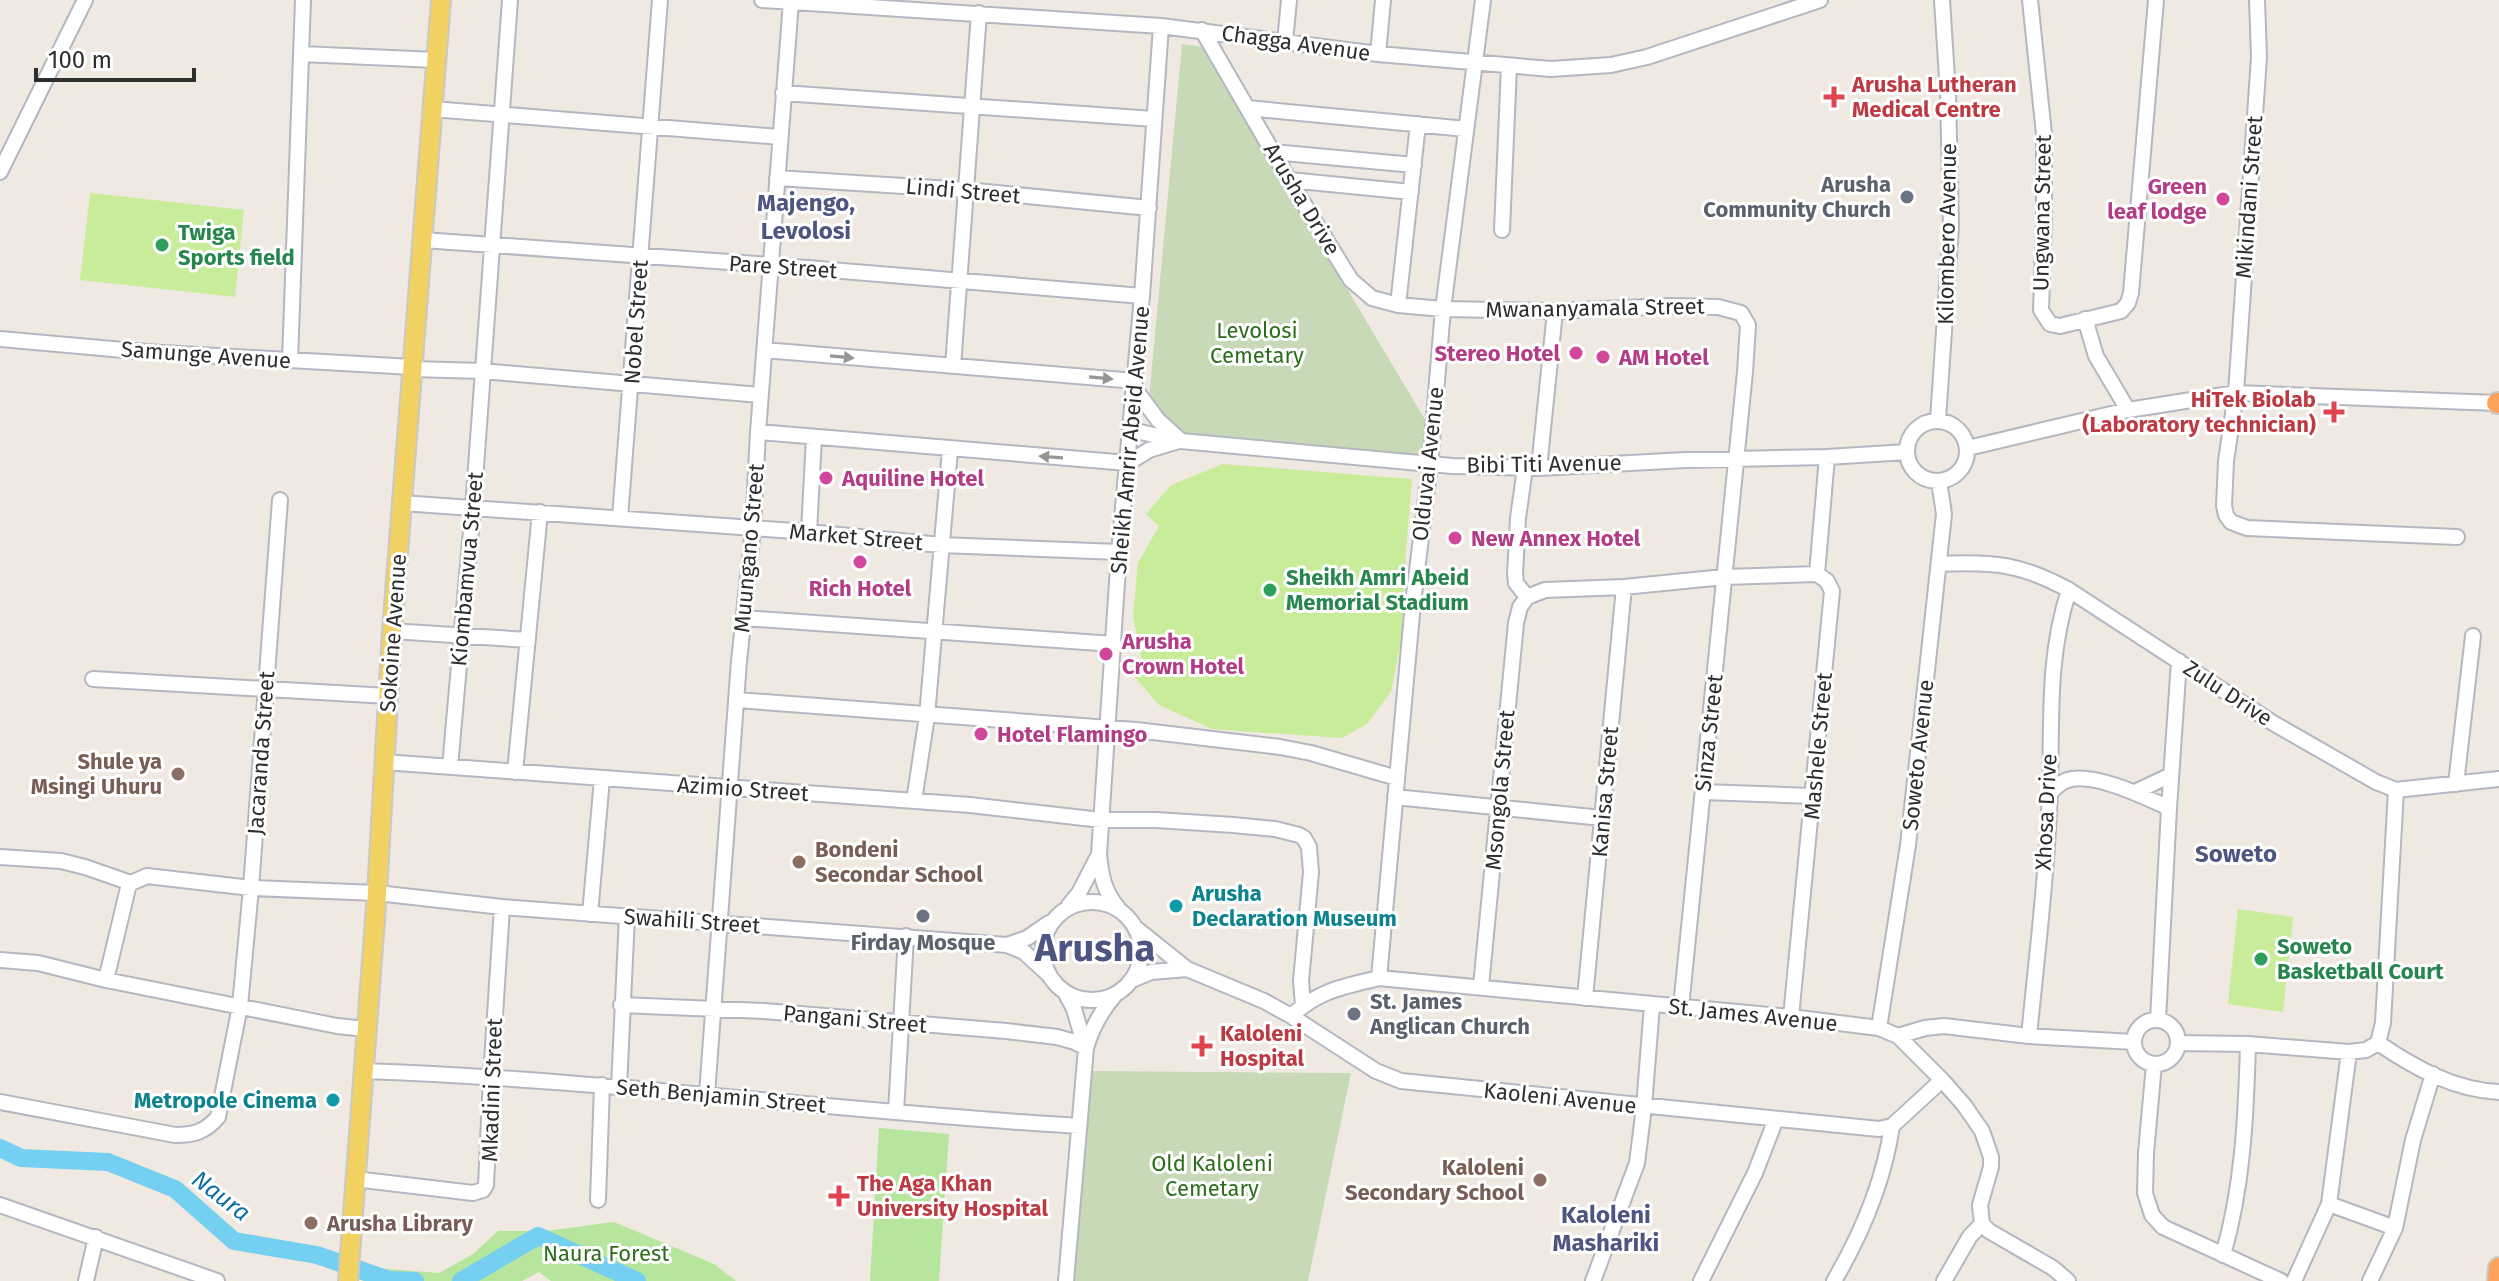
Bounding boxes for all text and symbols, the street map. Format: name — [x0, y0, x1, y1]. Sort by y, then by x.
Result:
street label: Chagga Avenue — [1220, 19, 1372, 67]
scale bar — [36, 32, 194, 82]
text: 100 m — [48, 46, 112, 74]
place label: Arusha Lutheran Medical Centre — [1851, 71, 2017, 123]
marker: Arusha Lutheran Medical Centre — [1823, 86, 1845, 108]
street label: Mikindani Street — [2230, 114, 2268, 279]
street label: Ungwana Street — [2027, 134, 2057, 292]
street label: Arusha Drive — [1258, 138, 1346, 260]
street label: Kilombero Avenue — [1932, 143, 1962, 325]
place label: Arusha Community Church — [1703, 171, 1891, 223]
street label: Lindi Street — [905, 173, 1021, 209]
place label: Green leaf lodge — [2107, 173, 2207, 225]
marker: Arusha Community Church — [1898, 188, 1916, 206]
district label: Majengo, Levolosi — [757, 189, 855, 245]
marker: Green leaf lodge — [2214, 190, 2232, 208]
place label: Twiga Sports field — [178, 219, 295, 271]
marker: Twiga Sports field — [153, 236, 171, 254]
street label: Pare Street — [728, 250, 838, 284]
street label: Nobel Street — [618, 259, 654, 385]
street label: Mwananyamala Street — [1485, 293, 1705, 323]
street label: Sheikh Amrir Abeid Avenue — [1105, 305, 1155, 575]
park label: Levolosi Cemetary — [1210, 317, 1304, 369]
street label: Samunge Avenue — [120, 336, 292, 374]
place label: Stereo Hotel — [1435, 340, 1560, 367]
marker: Stereo Hotel — [1567, 344, 1585, 362]
place label: AM Hotel — [1618, 344, 1709, 371]
marker: AM Hotel — [1594, 348, 1612, 366]
one-way arrow — [830, 350, 855, 363]
one-way arrow — [1089, 372, 1114, 385]
street label: Olduvai Avenue — [1406, 386, 1450, 542]
place label: HiTek Biolab (Laboratory technician) — [2082, 386, 2316, 438]
marker: HiTek Biolab (Laboratory technician) — [2323, 401, 2345, 423]
street label: Bibi Titi Avenue — [1466, 449, 1622, 479]
one-way arrow — [1038, 450, 1063, 463]
street label: Muungano Street — [728, 462, 770, 634]
place label: Aquiline Hotel — [841, 465, 984, 492]
marker: Aquiline Hotel — [817, 469, 835, 487]
street label: Kiombamvua Street — [445, 470, 489, 668]
street label: Market Street — [788, 518, 924, 556]
place label: New Annex Hotel — [1471, 525, 1641, 552]
marker: New Annex Hotel — [1446, 529, 1464, 547]
street label: Sokoine Avenue — [374, 553, 412, 713]
marker: Rich Hotel — [851, 553, 869, 571]
place label: Sheikh Amri Abeid Memorial Stadium — [1286, 564, 1469, 616]
place label: Rich Hotel — [809, 575, 912, 602]
marker: Sheikh Amri Abeid Memorial Stadium — [1261, 581, 1279, 599]
place label: Arusha Crown Hotel — [1121, 628, 1245, 680]
marker: Arusha Crown Hotel — [1097, 645, 1115, 663]
street label: Zulu Drive — [2178, 654, 2278, 732]
street label: Jacaranda Street — [242, 670, 280, 836]
street label: Mashele Street — [1798, 671, 1838, 821]
street label: Sinza Street — [1689, 673, 1729, 793]
street label: Soweto Avenue — [1897, 678, 1939, 832]
street label: Msongola Street — [1480, 709, 1520, 871]
place label: Hotel Flamingo — [997, 721, 1148, 748]
marker: Hotel Flamingo — [972, 725, 990, 743]
street label: Kanisa Street — [1586, 725, 1624, 859]
place label: Shule ya Msingi Uhuru — [31, 748, 162, 800]
street label: Xhosa Drive — [2029, 753, 2063, 871]
marker: Shule ya Msingi Uhuru — [169, 765, 187, 783]
street label: Azimio Street — [676, 771, 810, 807]
place label: Bondeni Secondar School — [815, 836, 983, 888]
district label: Soweto — [2195, 840, 2277, 868]
marker: Bondeni Secondar School — [790, 853, 808, 871]
place label: Arusha Declaration Museum — [1191, 880, 1397, 932]
marker: Arusha Declaration Museum — [1167, 897, 1185, 915]
street label: Swahili Street — [623, 903, 761, 939]
marker: Firday Mosque — [914, 907, 932, 925]
district label: Arusha — [1034, 925, 1155, 971]
place label: Firday Mosque — [851, 929, 995, 956]
place label: Soweto Basketball Court — [2277, 933, 2444, 985]
marker: Soweto Basketball Court — [2252, 950, 2270, 968]
place label: St. James Anglican Church — [1369, 988, 1530, 1040]
street label: St. James Avenue — [1667, 993, 1839, 1037]
street label: Pangani Street — [782, 999, 928, 1039]
marker: St. James Anglican Church — [1345, 1005, 1363, 1023]
street label: Mkadini Street — [476, 1018, 508, 1162]
place label: Kaloleni Hospital — [1220, 1020, 1305, 1072]
marker: Kaloleni Hospital — [1191, 1035, 1213, 1057]
street label: Seth Benjamin Street — [615, 1073, 827, 1119]
street label: Kaoleni Avenue — [1482, 1077, 1638, 1119]
place label: Metropole Cinema — [134, 1087, 317, 1114]
marker: Metropole Cinema — [324, 1091, 342, 1109]
park label: Old Kaloleni Cemetary — [1151, 1150, 1273, 1202]
place label: Kaloleni Secondary School — [1345, 1154, 1524, 1206]
water label: Naura — [186, 1165, 256, 1227]
place label: The Aga Khan University Hospital — [857, 1170, 1048, 1222]
marker: Kaloleni Secondary School — [1531, 1171, 1549, 1189]
marker: The Aga Khan University Hospital — [828, 1185, 850, 1207]
district label: Kaloleni Mashariki — [1553, 1201, 1659, 1257]
place label: Arusha Library — [326, 1210, 474, 1237]
marker: Arusha Library — [302, 1214, 320, 1232]
park label: Naura Forest — [543, 1240, 669, 1267]

